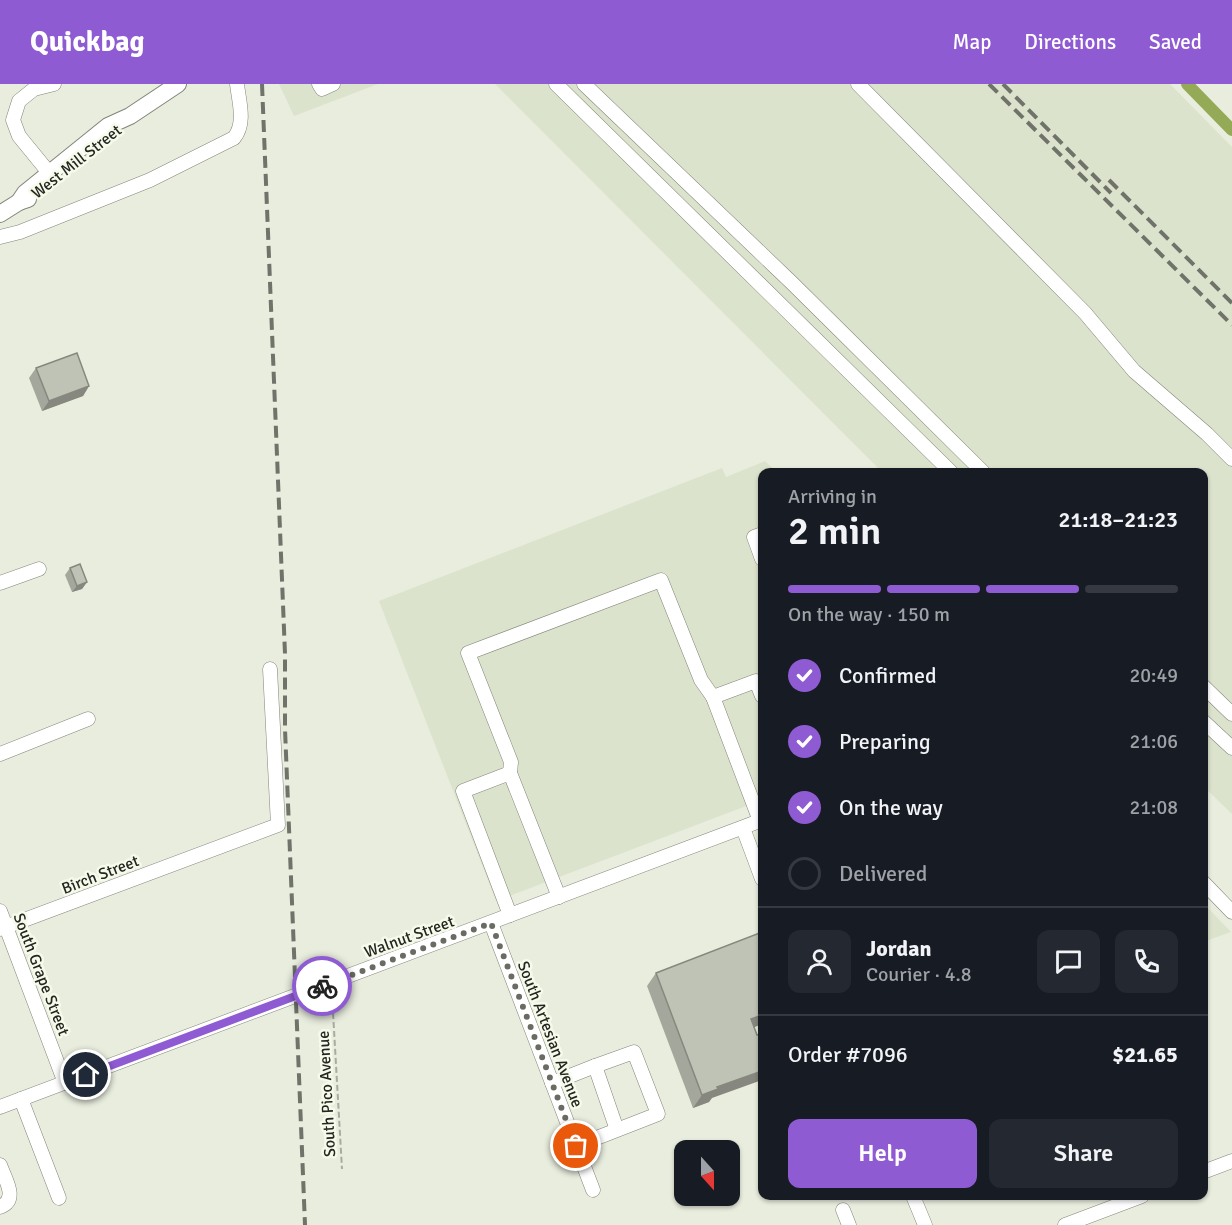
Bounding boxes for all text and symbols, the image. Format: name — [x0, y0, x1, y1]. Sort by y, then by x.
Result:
text: Quickbag — [30, 25, 145, 59]
text: Map — [953, 29, 991, 55]
text: Directions — [1024, 29, 1116, 55]
text: Saved — [1149, 29, 1202, 55]
street label: West Mill Street — [28, 120, 126, 203]
text: Arriving in — [788, 484, 877, 509]
text: 21:18–21:23 — [1059, 506, 1178, 533]
text: 2 min — [788, 507, 881, 555]
text: On the way · 150 m — [788, 602, 950, 627]
icon: check — [788, 659, 821, 692]
text: Confirmed — [839, 662, 937, 689]
text: 20:49 — [1129, 663, 1178, 688]
icon: check — [788, 725, 821, 758]
text: Preparing — [839, 728, 931, 755]
text: 21:06 — [1129, 729, 1178, 754]
icon: check — [788, 791, 821, 824]
text: On the way — [839, 794, 943, 821]
text: 21:08 — [1129, 795, 1178, 820]
street label: Birch Street — [59, 851, 142, 899]
text: Delivered — [839, 860, 927, 887]
street label: South Grape Street — [8, 910, 74, 1039]
street label: Walnut Street — [362, 911, 457, 962]
button: person — [788, 930, 851, 993]
button: chat — [1037, 930, 1100, 993]
button: phone — [1115, 930, 1178, 993]
text: Jordan — [866, 935, 932, 962]
courier — [292, 956, 352, 1016]
street label: South Artesian Avenue — [513, 958, 587, 1110]
text: Courier · 4.8 — [866, 962, 972, 987]
icon: bike — [306, 970, 339, 1003]
street label: South Pico Avenue — [314, 1030, 340, 1158]
text: Order #7096 — [788, 1041, 908, 1068]
text: $21.65 — [1112, 1041, 1178, 1068]
pin — [60, 1049, 111, 1100]
icon: home — [69, 1058, 102, 1091]
button: Help — [788, 1119, 977, 1188]
button: Share — [989, 1119, 1178, 1188]
pin — [550, 1120, 601, 1171]
icon: bag — [559, 1129, 592, 1162]
north arrow — [674, 1140, 740, 1206]
map controls — [674, 1140, 740, 1206]

